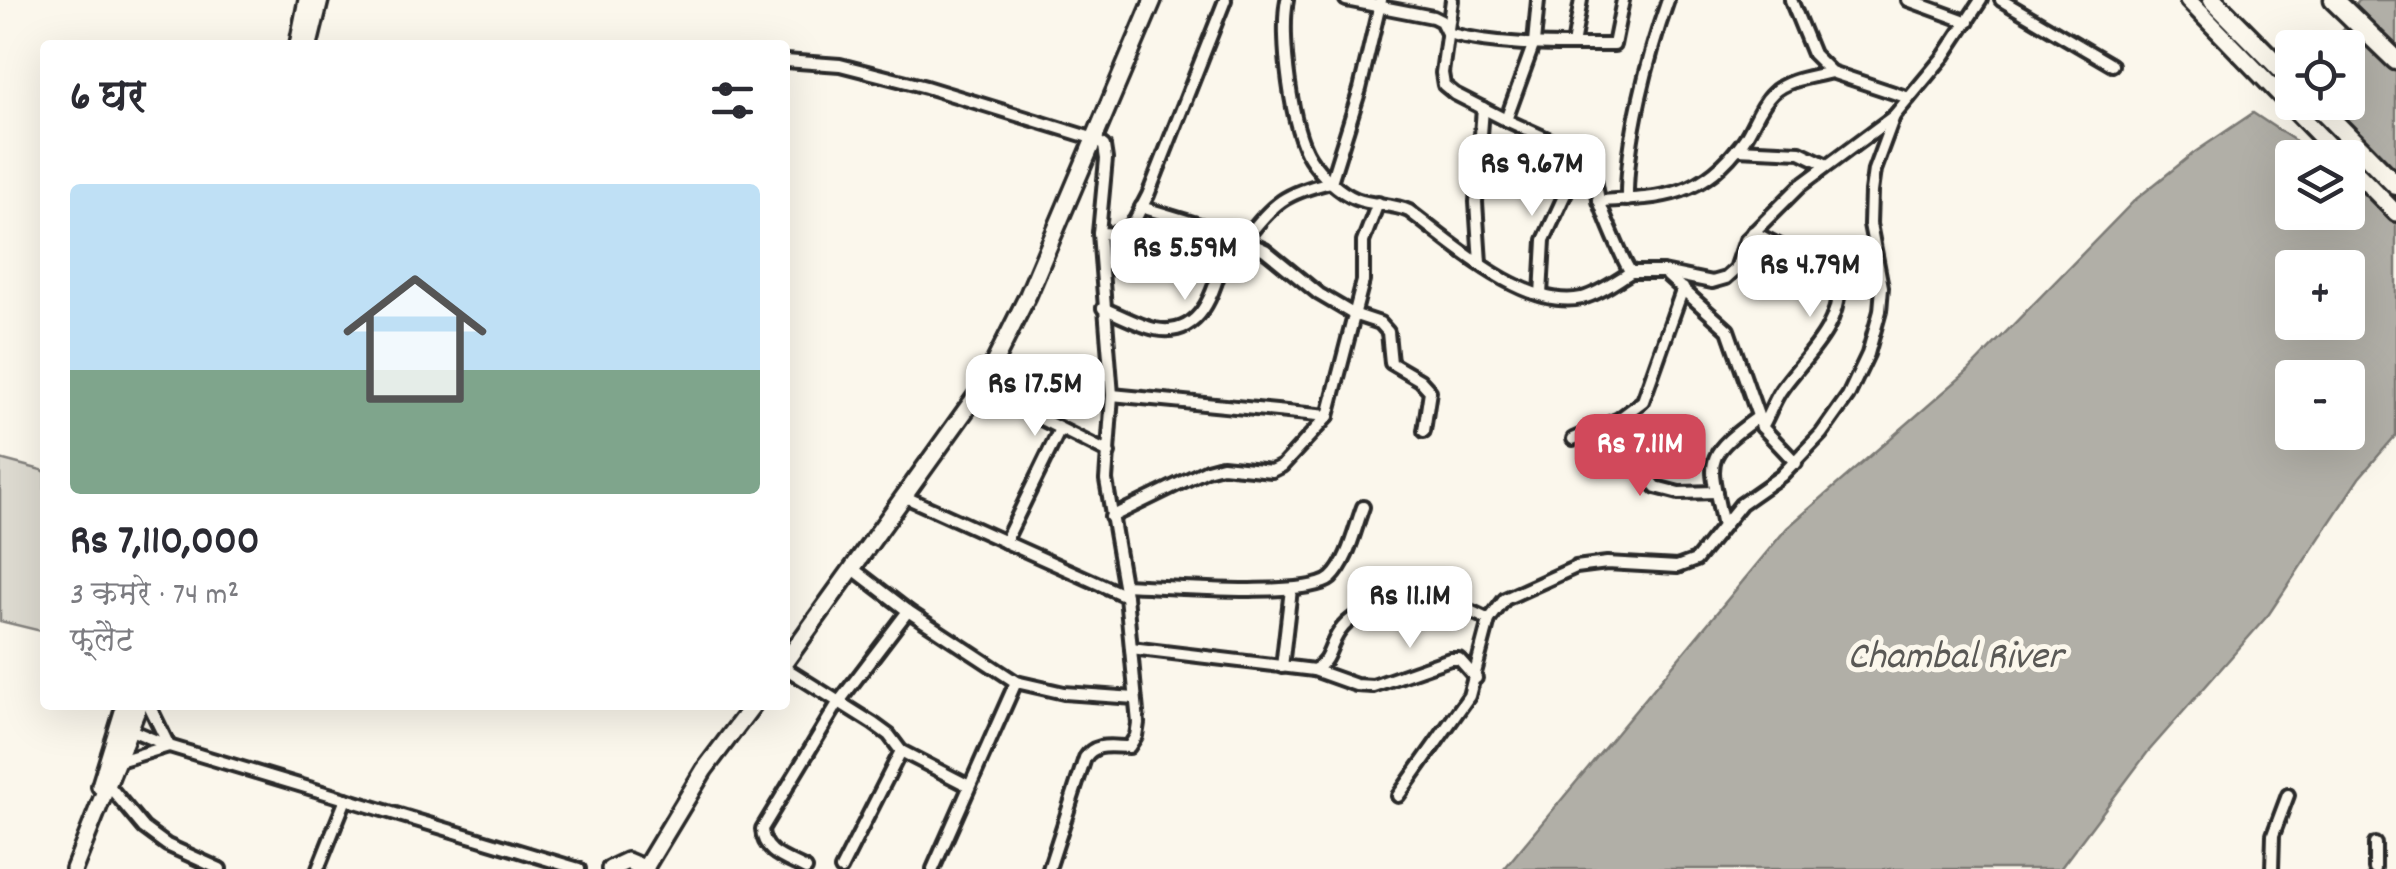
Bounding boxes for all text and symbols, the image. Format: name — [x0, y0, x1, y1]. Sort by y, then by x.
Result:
map controls — [2275, 30, 2365, 450]
button: locate — [2275, 30, 2365, 120]
text: 6 घर — [70, 70, 145, 130]
icon: filters — [705, 73, 760, 128]
pin: Rs 9.67M — [1429, 134, 1635, 219]
button: layers — [2275, 140, 2365, 230]
text: Rs 9.67M — [1480, 143, 1584, 189]
pin: Rs 5.59M — [1082, 218, 1288, 303]
text: Rs 5.59M — [1133, 227, 1237, 273]
pin: Rs 4.79M — [1707, 235, 1913, 320]
text: Rs 4.79M — [1760, 244, 1860, 290]
icon: home — [325, 249, 505, 429]
button: + — [2275, 250, 2365, 340]
pin: Rs 17.5M — [932, 354, 1138, 439]
button: − — [2275, 360, 2365, 450]
text: Rs 17.5M — [988, 363, 1082, 409]
pin: Rs 7.11M — [1537, 414, 1743, 499]
text: Rs 7.11M — [1597, 423, 1683, 469]
text: Rs 7,110,000 — [70, 514, 260, 574]
pin: Rs 11.1M — [1307, 566, 1513, 651]
text: 3 कमरे · 74 m² — [70, 574, 239, 620]
text: Rs 11.1M — [1369, 575, 1451, 621]
text: फ़्लैट — [70, 620, 133, 666]
water label: Chambal River — [1848, 631, 2067, 688]

